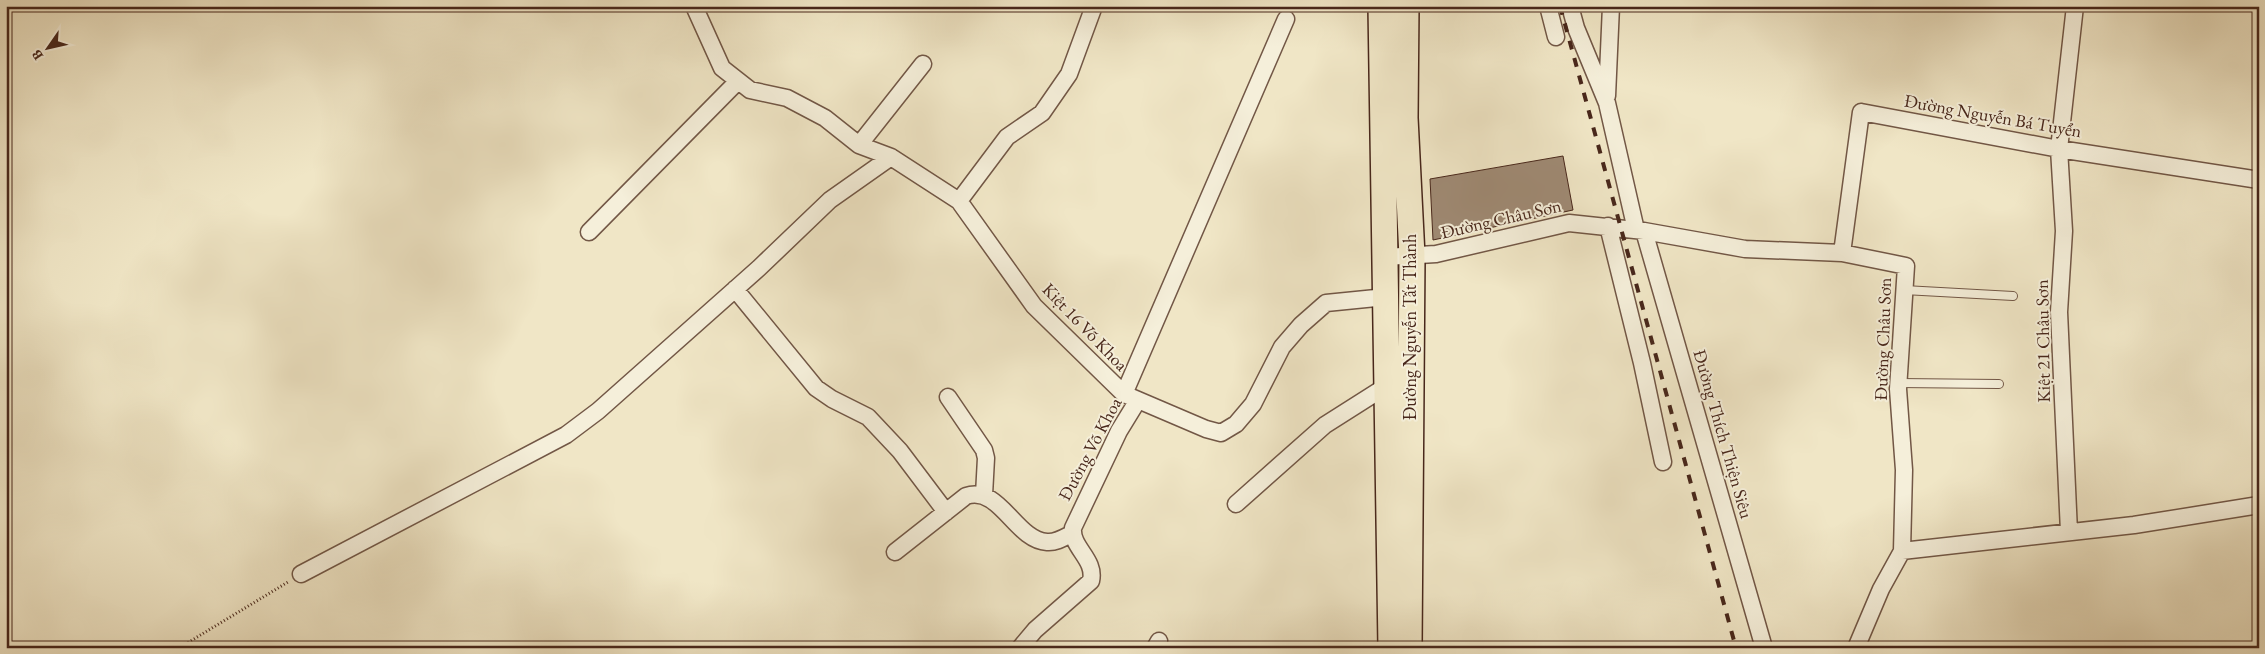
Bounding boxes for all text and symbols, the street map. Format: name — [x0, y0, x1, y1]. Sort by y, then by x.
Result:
north arrow — [22, 22, 72, 72]
text: B — [27, 46, 47, 64]
street label: Đường Nguyễn Bá Tuyển — [1903, 89, 2084, 143]
street label: Đường Châu Sơn — [1438, 193, 1564, 244]
street label: Đường Nguyễn Tất Thành — [1398, 234, 1421, 420]
street label: Đường Châu Sơn — [1869, 277, 1896, 401]
street label: Kiệt 16 Võ Khoa — [1038, 278, 1134, 376]
street label: Kiệt 21 Châu Sơn — [2030, 279, 2055, 403]
street label: Đường Thích Thiện Siêu — [1688, 347, 1759, 522]
street label: Đường Võ Khoa — [1053, 392, 1127, 504]

